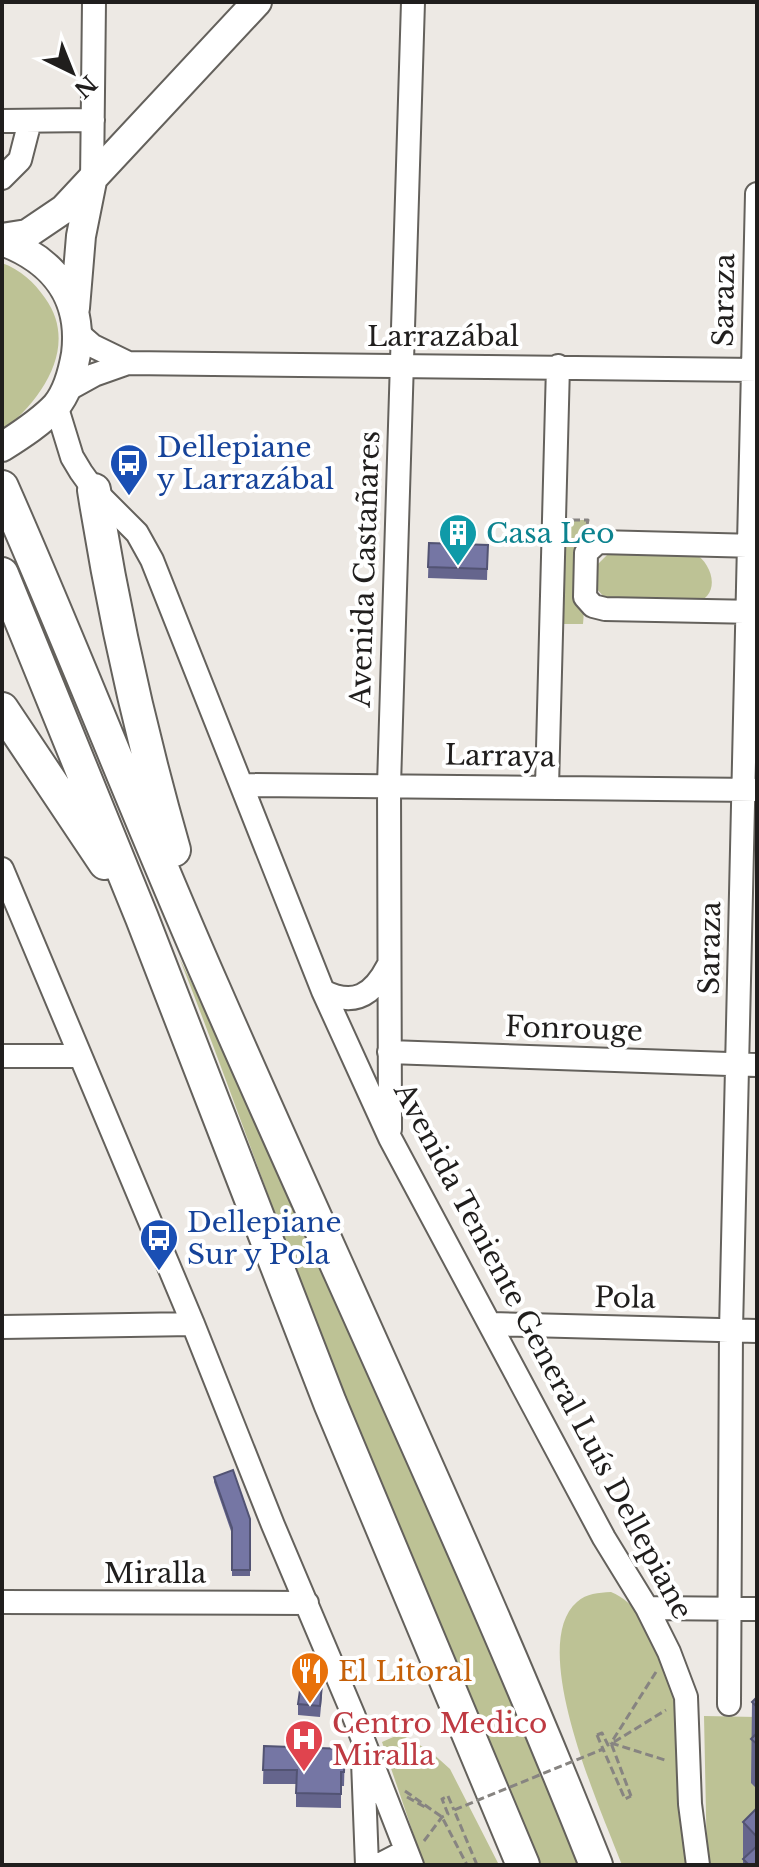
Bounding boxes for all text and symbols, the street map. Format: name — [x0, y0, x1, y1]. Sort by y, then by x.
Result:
north arrow — [32, 32, 112, 112]
text: N — [68, 69, 102, 103]
street label: Saraza — [706, 252, 742, 347]
street label: Larrazábal — [367, 319, 519, 354]
place label: Dellepiane y Larrazábal — [157, 430, 334, 497]
street label: Avenida Castañares — [343, 430, 387, 709]
bus stop icon: Dellepiane y Larrazábal — [108, 442, 150, 497]
building icon: Casa Leo — [437, 512, 479, 567]
place label: Casa Leo — [486, 516, 615, 551]
street label: Larraya — [444, 738, 556, 774]
street label: Saraza — [692, 900, 728, 995]
street label: Fonrouge — [504, 1009, 644, 1049]
street label: Avenida Teniente General Luís Dellepiane — [386, 1076, 700, 1625]
place label: Dellepiane Sur y Pola — [187, 1205, 341, 1272]
bus stop icon: Dellepiane Sur y Pola — [138, 1217, 180, 1272]
street label: Pola — [594, 1280, 656, 1316]
street label: Miralla — [104, 1556, 207, 1591]
restaurant icon: El Litoral — [289, 1650, 331, 1705]
place label: El Litoral — [338, 1654, 472, 1689]
place label: Centro Medico Miralla — [332, 1706, 547, 1773]
hospital icon: Centro Medico Miralla — [283, 1718, 325, 1773]

